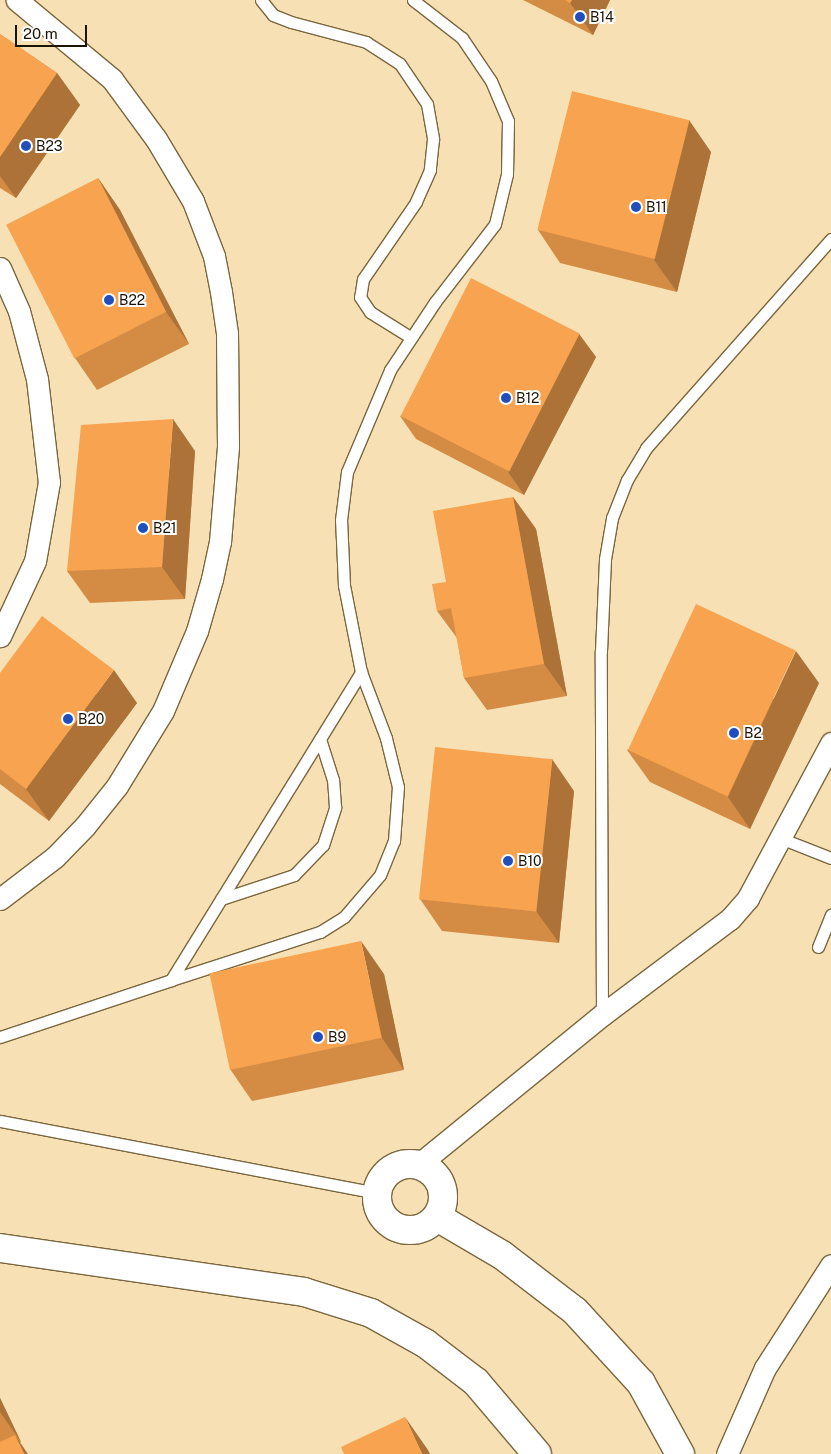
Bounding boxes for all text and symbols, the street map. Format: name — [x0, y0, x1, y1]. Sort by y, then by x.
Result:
place label: B14 — [590, 9, 614, 25]
marker: B14 — [574, 11, 586, 23]
scale bar — [18, 15, 90, 47]
text: 20 m — [23, 25, 58, 42]
place label: B23 — [36, 138, 63, 154]
marker: B23 — [20, 140, 32, 152]
place label: B11 — [646, 199, 667, 215]
marker: B11 — [630, 201, 642, 213]
place label: B22 — [119, 292, 145, 308]
marker: B22 — [103, 294, 115, 306]
place label: B12 — [516, 390, 539, 406]
marker: B12 — [500, 392, 512, 404]
place label: B21 — [153, 520, 176, 536]
marker: B21 — [137, 522, 149, 534]
place label: B20 — [78, 711, 104, 727]
marker: B20 — [62, 713, 74, 725]
place label: B2 — [744, 725, 762, 741]
marker: B2 — [728, 727, 740, 739]
place label: B10 — [518, 853, 542, 869]
marker: B10 — [502, 855, 514, 867]
place label: B9 — [328, 1029, 346, 1045]
marker: B9 — [312, 1031, 324, 1043]

